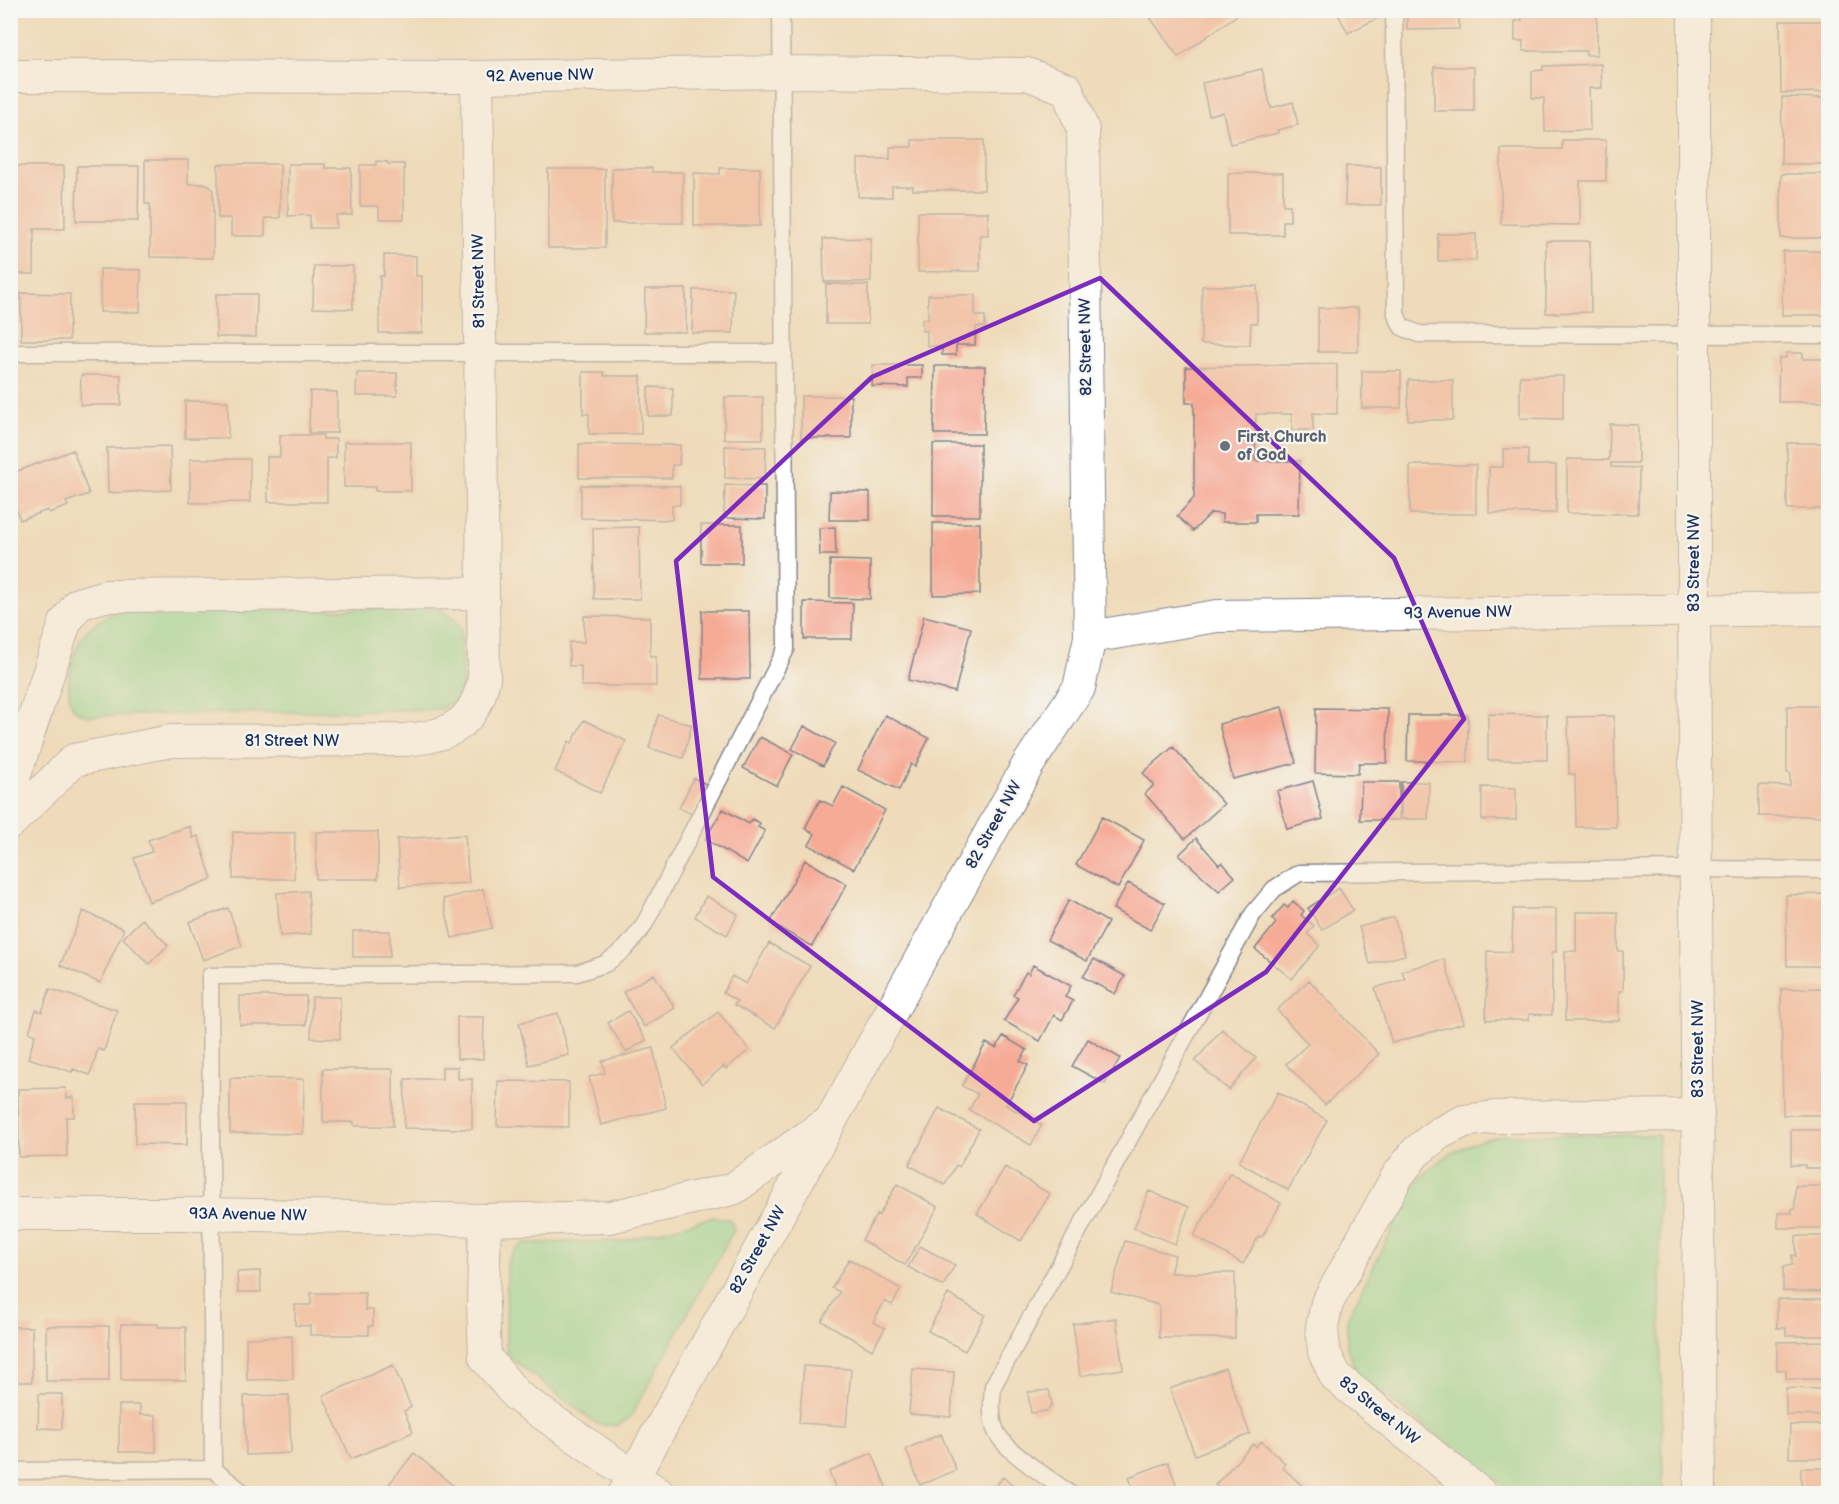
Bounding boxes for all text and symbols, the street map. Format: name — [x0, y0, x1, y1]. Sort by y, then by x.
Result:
street label: 92 Avenue NW — [486, 66, 594, 86]
street label: 81 Street NW — [469, 233, 489, 328]
street label: 82 Street NW — [1076, 298, 1096, 396]
place label: First Church of God — [1237, 428, 1326, 465]
marker: First Church of God — [1218, 439, 1232, 453]
street label: 83 Street NW — [1685, 513, 1704, 612]
street label: 93 Avenue NW — [1404, 603, 1513, 623]
street label: 81 Street NW — [245, 732, 340, 751]
street label: 82 Street NW — [962, 777, 1026, 872]
street label: 83 Street NW — [1689, 999, 1708, 1098]
street label: 82 Street NW — [726, 1202, 790, 1297]
street label: 93A Avenue NW — [189, 1204, 308, 1226]
street label: 83 Street NW — [1335, 1373, 1423, 1450]

